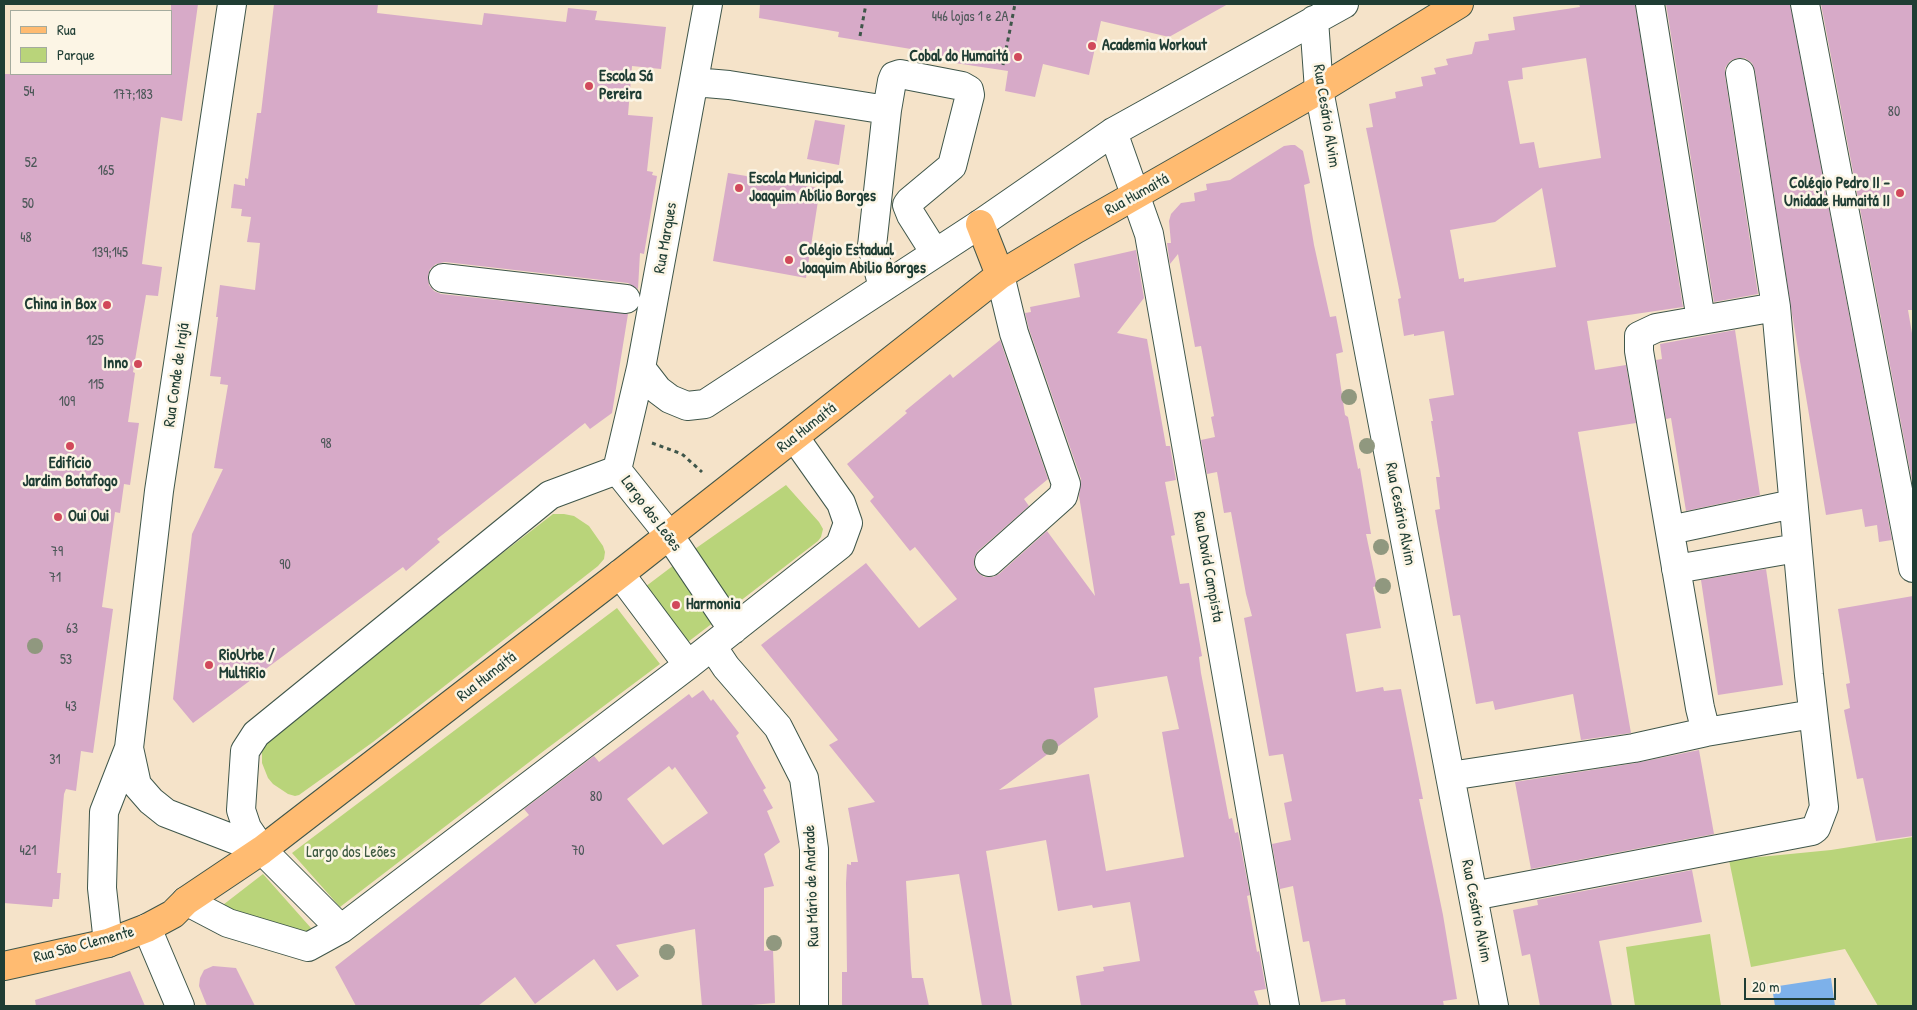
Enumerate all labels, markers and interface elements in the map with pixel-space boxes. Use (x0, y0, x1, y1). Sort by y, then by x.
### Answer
house number: 446 lojas 1 e 2A (932, 9, 1008, 25)
legend (10, 10, 172, 75)
text: Rua (57, 19, 76, 40)
place label: Academia Workout (1102, 36, 1207, 56)
marker: Academia Workout (1086, 40, 1098, 52)
text: Parque (57, 44, 95, 65)
place label: Cobal do Humaitá (909, 47, 1008, 67)
marker: Cobal do Humaitá (1012, 51, 1024, 63)
street label: Rua Cesário Alvim (1308, 63, 1344, 169)
place label: Escola Sá Pereira (599, 67, 653, 105)
marker: Escola Sá Pereira (583, 80, 595, 92)
house number: 54 (23, 84, 35, 100)
house number: 177;183 (113, 87, 153, 103)
house number: 80 (1888, 104, 1900, 120)
house number: 52 (25, 155, 37, 171)
house number: 165 (98, 163, 114, 179)
place label: Escola Municipal Joaquim Abílio Borges (749, 169, 876, 207)
street label: Rua Humaitá (1102, 170, 1172, 220)
place label: Colégio Pedro II - Unidade Humaitá II (1784, 174, 1890, 212)
marker: Escola Municipal Joaquim Abílio Borges (733, 182, 745, 194)
marker: Colégio Pedro II - Unidade Humaitá II (1894, 187, 1906, 199)
house number: 50 (22, 196, 34, 212)
street label: Rua Marques (650, 201, 682, 275)
house number: 48 (20, 230, 32, 246)
place label: Colégio Estadual Joaquim Abilio Borges (799, 241, 926, 279)
house number: 139;145 (92, 245, 128, 261)
marker: Colégio Estadual Joaquim Abilio Borges (783, 254, 795, 266)
place label: China in Box (25, 295, 97, 315)
marker: China in Box (101, 299, 113, 311)
street label: Rua Conde de Irajá (160, 322, 194, 428)
house number: 125 (86, 333, 104, 349)
place label: Inno (103, 354, 128, 374)
marker: Inno (132, 358, 144, 370)
house number: 115 (88, 377, 104, 393)
house number: 109 (59, 394, 75, 410)
street label: Rua Humaitá (774, 399, 840, 457)
house number: 98 (320, 436, 332, 452)
marker: Edifício Jardim Botafogo (64, 440, 76, 452)
place label: Edifício Jardim Botafogo (23, 454, 117, 492)
street label: Rua Cesário Alvim (1381, 461, 1419, 567)
street label: Largo dos Leões (616, 473, 686, 555)
place label: Oui Oui (68, 507, 109, 527)
street label: Rua David Campista (1189, 510, 1227, 624)
marker: Oui Oui (52, 511, 64, 523)
house number: 79 (51, 544, 63, 560)
house number: 90 (279, 557, 291, 573)
house number: 71 (49, 570, 61, 586)
place label: Harmonia (686, 595, 740, 615)
marker: Harmonia (670, 599, 682, 611)
house number: 63 (66, 621, 78, 637)
place label: RioUrbe / MultiRio (219, 646, 275, 684)
street label: Rua Humaitá (454, 648, 520, 706)
house number: 53 (60, 652, 72, 668)
marker: RioUrbe / MultiRio (203, 659, 215, 671)
house number: 43 (65, 699, 77, 715)
house number: 31 (49, 752, 61, 768)
house number: 80 (590, 789, 602, 805)
street label: Rua Mário de Andrade (800, 825, 824, 947)
house number: 421 (20, 843, 36, 859)
park label: Largo dos Leões (306, 843, 396, 863)
house number: 70 (571, 843, 585, 859)
street label: Rua Cesário Alvim (1457, 858, 1495, 964)
street label: Rua São Clemente (32, 922, 136, 968)
scale bar (1747, 968, 1840, 1000)
text: 20 m (1752, 976, 1779, 997)

